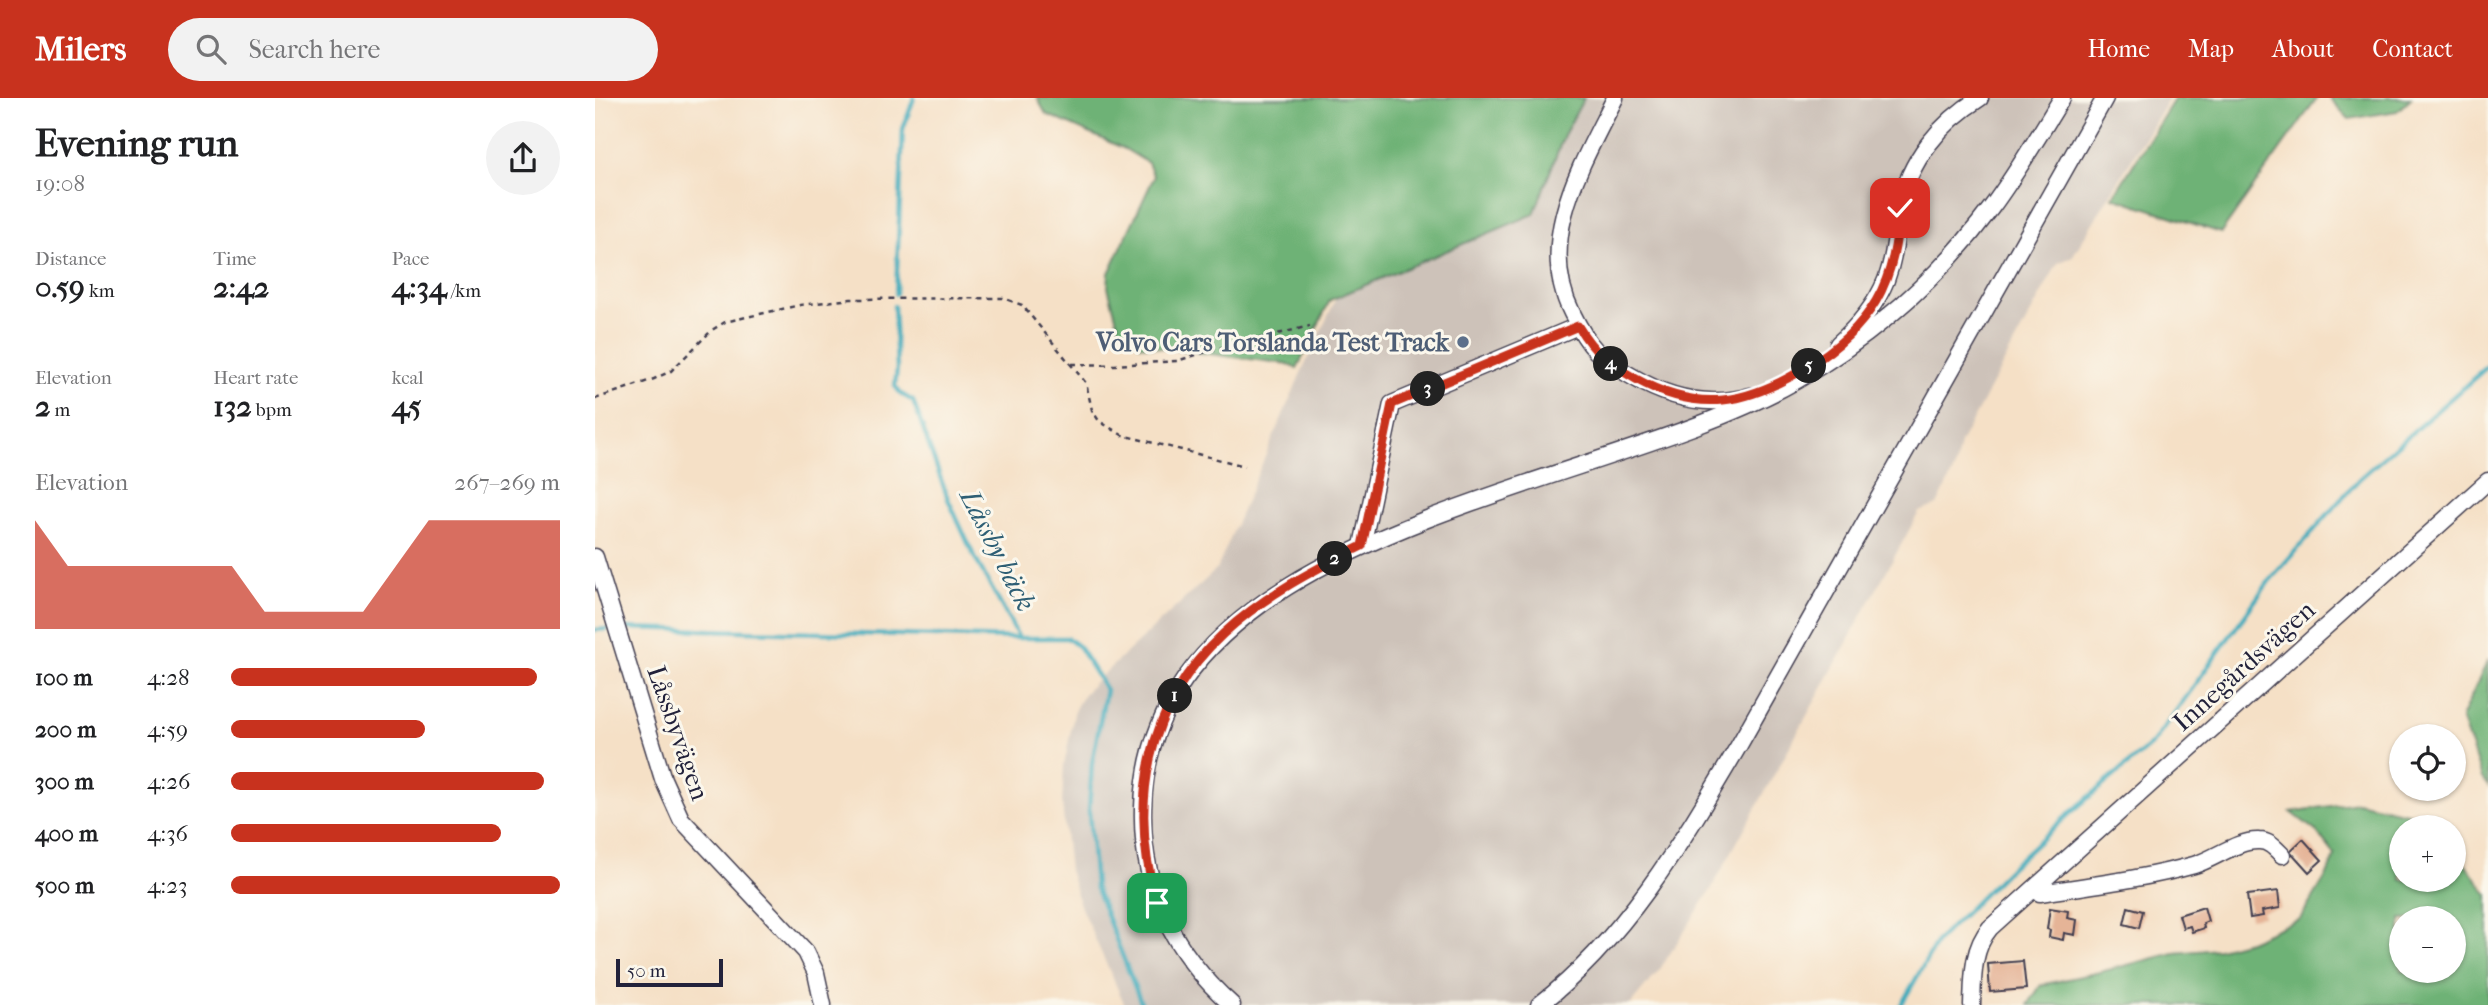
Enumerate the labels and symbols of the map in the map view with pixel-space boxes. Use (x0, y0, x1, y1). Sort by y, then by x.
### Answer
pin (1870, 178, 1930, 238)
place label: Volvo Cars Torslanda Test Track (1095, 327, 1451, 358)
marker: Volvo Cars Torslanda Test Track (1455, 334, 1471, 350)
pin: 4 (1593, 346, 1629, 382)
pin: 5 (1791, 348, 1827, 384)
pin: 3 (1411, 372, 1445, 406)
water label: Låssby bäck (952, 482, 1043, 617)
pin: 2 (1317, 542, 1353, 576)
street label: Innegårdsvägen (2167, 594, 2321, 738)
street label: Låssbyvägen (640, 662, 716, 804)
pin: 1 (1157, 678, 1193, 714)
pin (1127, 873, 1187, 933)
scale bar (616, 956, 723, 988)

